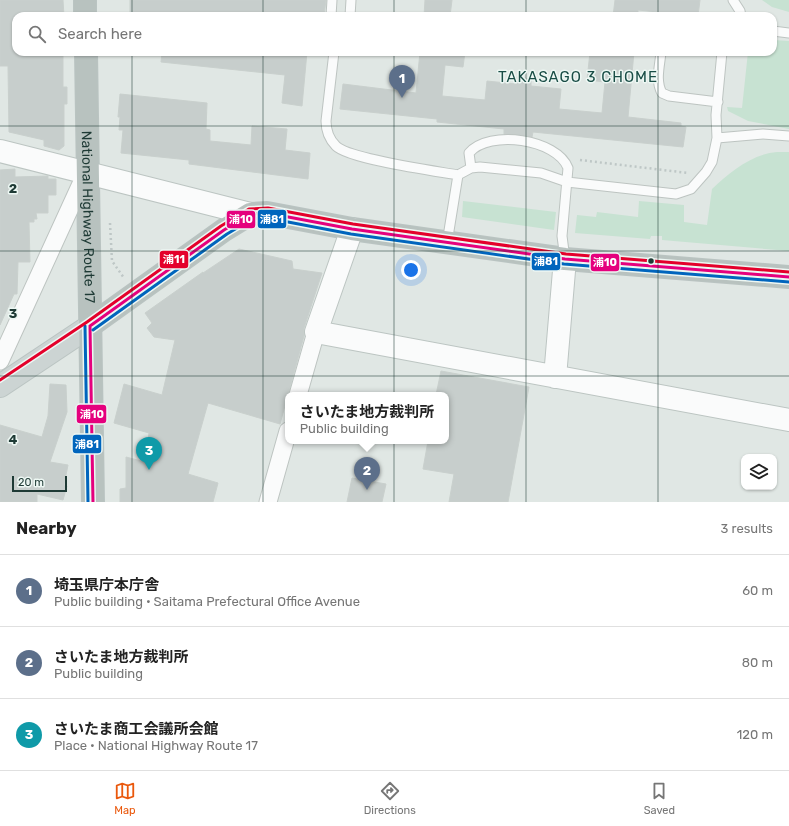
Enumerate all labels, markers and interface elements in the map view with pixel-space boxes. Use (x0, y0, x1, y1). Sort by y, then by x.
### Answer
search box (12, 12, 777, 56)
icon: search (26, 23, 48, 45)
text: Search here (58, 25, 142, 43)
pin: 1 (389, 65, 415, 98)
district label: TAKASAGO 3 CHOME (498, 68, 658, 86)
street label: National Highway Route 17 (78, 131, 98, 303)
text: 2 (9, 181, 17, 196)
line badge: 浦81 (257, 209, 287, 229)
line badge: 浦10 (226, 210, 256, 229)
text: 浦10 (229, 213, 253, 226)
text: 浦81 (260, 213, 284, 226)
line badge: 浦11 (159, 250, 189, 269)
line badge: 浦81 (531, 252, 561, 271)
text: 浦11 (163, 253, 185, 266)
line badge: 浦10 (590, 253, 620, 272)
text: 浦81 (534, 255, 558, 268)
text: 浦10 (593, 256, 617, 269)
unlabelled marker (646, 256, 656, 266)
your location (401, 260, 421, 280)
text: 3 (9, 306, 18, 321)
popup (285, 392, 449, 444)
text: さいたま地方裁判所 (300, 403, 434, 421)
line badge: 浦10 (76, 404, 107, 424)
text: 浦10 (80, 408, 104, 421)
text: Public building (300, 421, 389, 436)
text: 4 (9, 432, 18, 447)
line badge: 浦81 (72, 434, 102, 454)
pin: 3 (136, 437, 162, 470)
text: 浦81 (75, 438, 99, 451)
map controls (741, 454, 777, 490)
button: layers (741, 454, 777, 490)
pin: 2 (354, 457, 380, 490)
scale bar (12, 474, 67, 493)
text: 20 m (18, 476, 44, 489)
text: Nearby (16, 518, 77, 538)
text: 3 results (721, 521, 773, 536)
text: 埼玉県庁本庁舎 (54, 576, 159, 594)
text: 1 (26, 583, 32, 598)
text: 60 m (742, 583, 773, 598)
text: Public building · Saitama Prefectural Office Avenue (54, 594, 360, 609)
text: さいたま地方裁判所 (54, 648, 189, 666)
text: 2 (25, 655, 33, 670)
text: 80 m (742, 655, 773, 670)
text: Public building (54, 666, 143, 681)
text: さいたま商工会議所会館 (54, 720, 219, 738)
text: 3 (25, 727, 33, 742)
text: 120 m (737, 727, 773, 742)
text: Place · National Highway Route 17 (54, 738, 258, 753)
tab: Map (114, 780, 136, 817)
tab: Directions (364, 780, 416, 817)
tab: Saved (644, 780, 675, 817)

